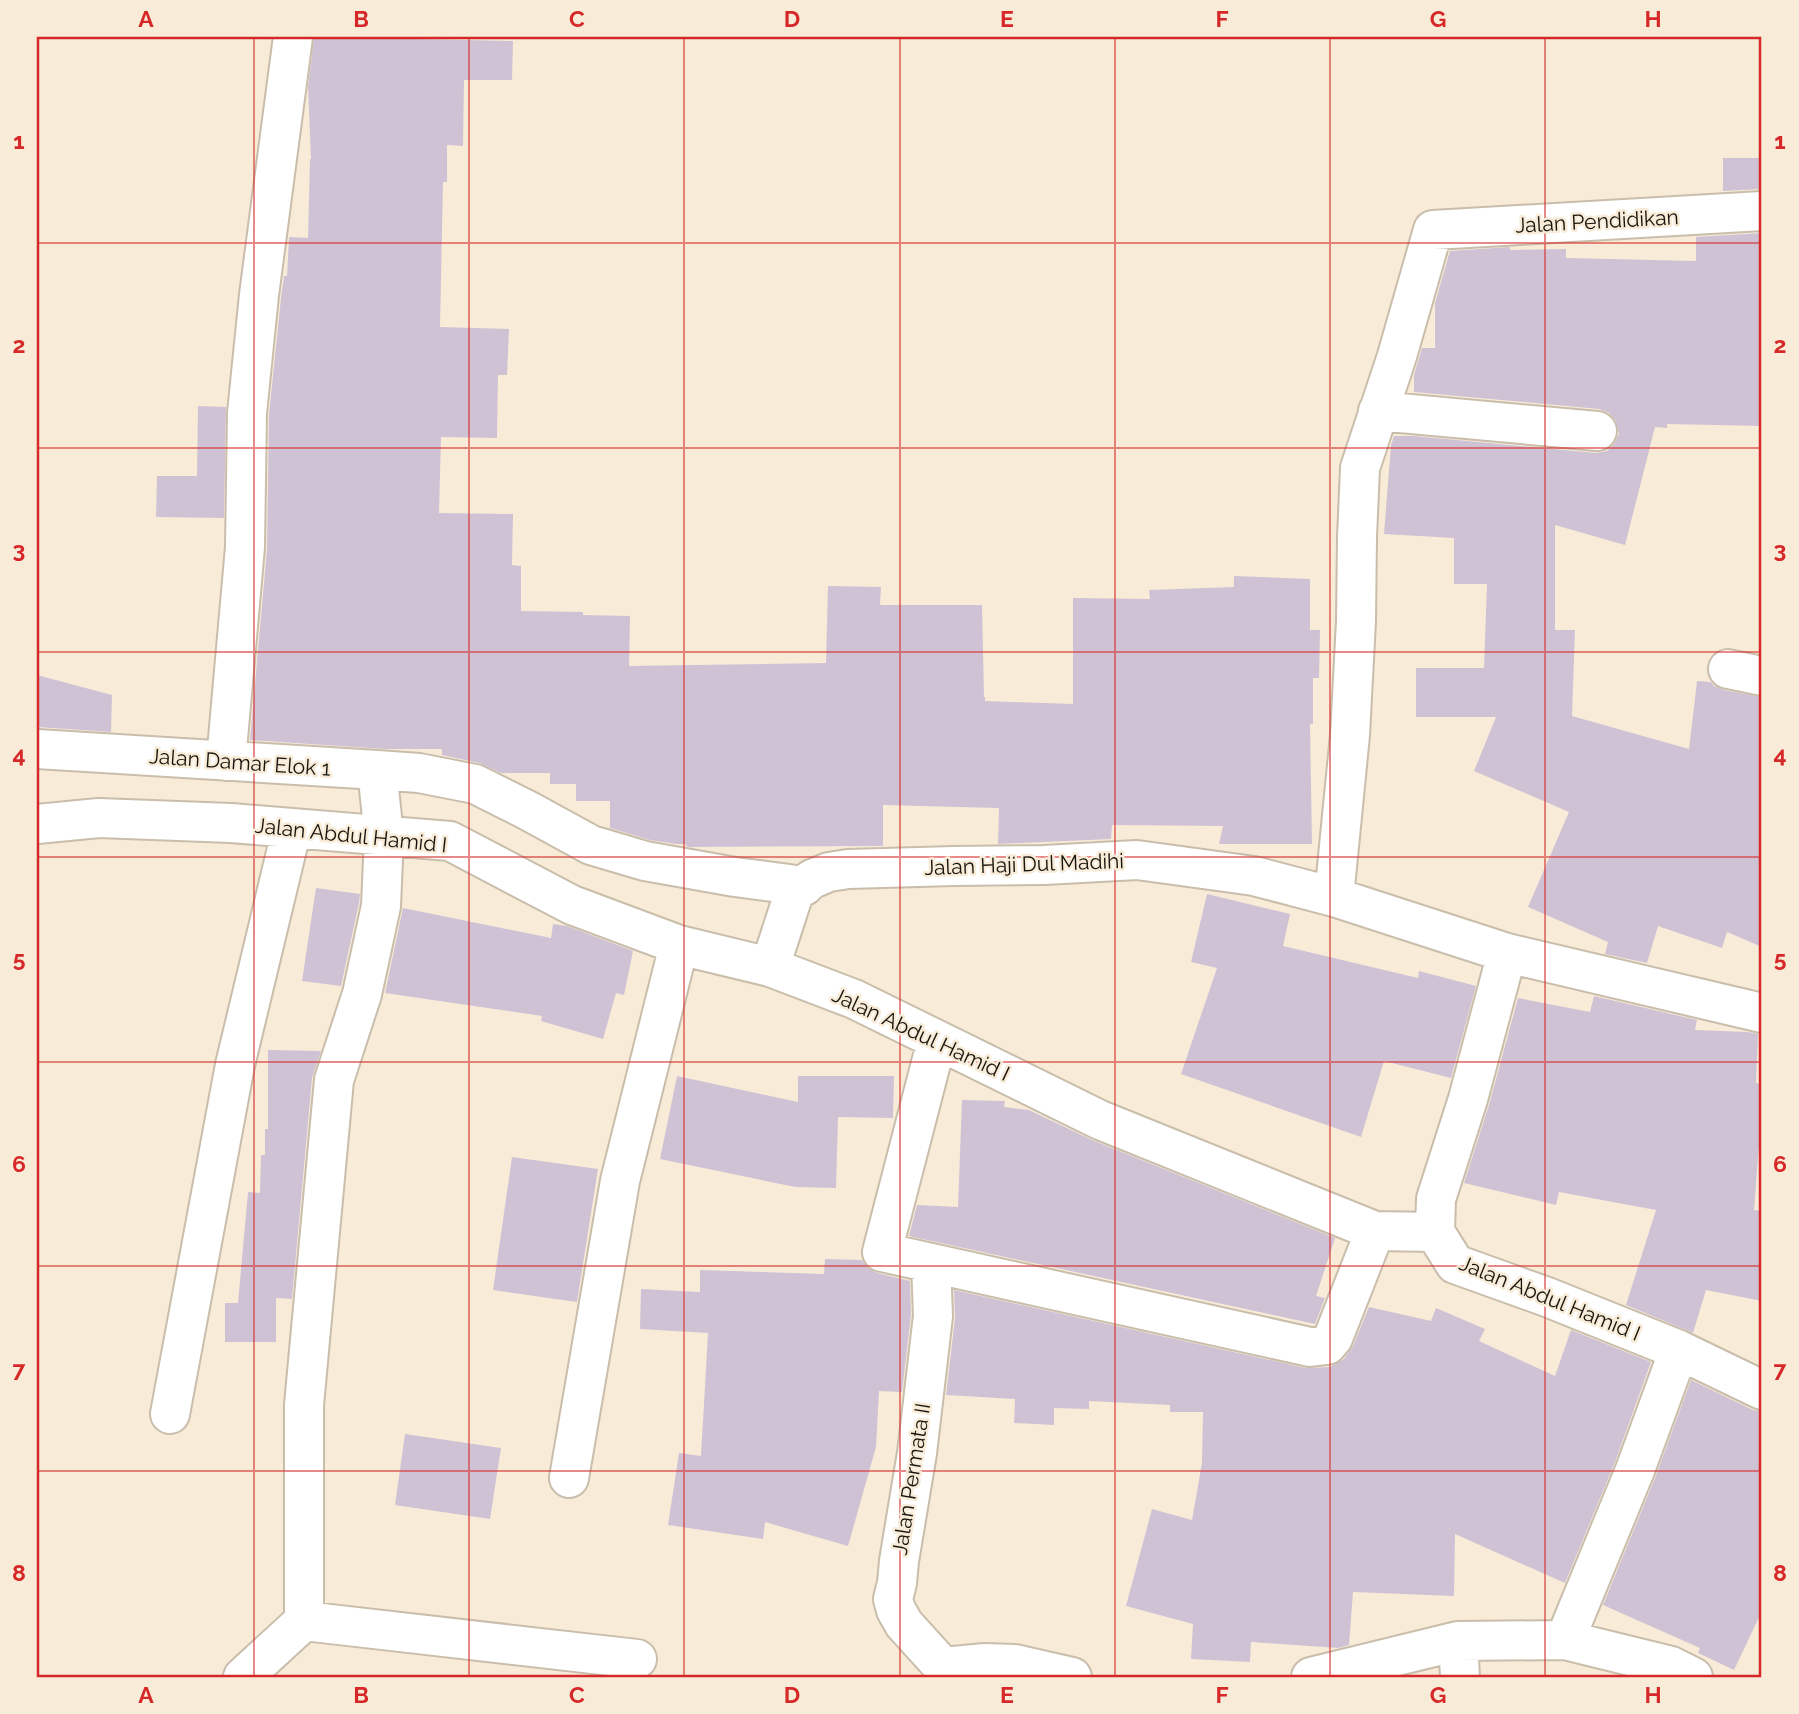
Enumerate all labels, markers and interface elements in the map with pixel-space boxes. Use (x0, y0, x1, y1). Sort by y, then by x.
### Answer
text: A (138, 5, 154, 32)
text: B (353, 5, 369, 32)
text: C (569, 5, 585, 32)
text: D (784, 5, 800, 32)
text: E (1000, 5, 1014, 32)
text: F (1215, 5, 1229, 32)
text: G (1430, 5, 1446, 32)
text: H (1644, 5, 1662, 32)
text: 1 (13, 127, 25, 154)
text: 1 (1774, 127, 1786, 154)
street label: Jalan Pendidikan (1515, 204, 1679, 238)
text: 2 (13, 331, 25, 358)
text: 2 (1774, 331, 1786, 358)
text: 3 (13, 536, 25, 563)
text: 3 (1774, 536, 1786, 563)
text: 4 (12, 741, 26, 768)
text: 4 (1773, 741, 1787, 768)
street label: Jalan Damar Elok 1 (148, 743, 332, 781)
street label: Jalan Abdul Hamid I (254, 812, 448, 858)
street label: Jalan Haji Dul Madihi (924, 848, 1124, 880)
text: 5 (13, 945, 26, 972)
text: 5 (1774, 945, 1787, 972)
street label: Jalan Abdul Hamid I (828, 982, 1014, 1086)
text: 6 (12, 1150, 26, 1177)
text: 6 (1773, 1150, 1787, 1177)
street label: Jalan Abdul Hamid I (1456, 1250, 1644, 1346)
text: 7 (13, 1355, 26, 1382)
text: 7 (1774, 1355, 1787, 1382)
street label: Jalan Permata II (887, 1401, 935, 1557)
text: 8 (12, 1559, 26, 1586)
text: 8 (1773, 1559, 1787, 1586)
text: A (138, 1681, 154, 1708)
text: B (353, 1681, 369, 1708)
text: C (569, 1681, 585, 1708)
text: D (784, 1681, 800, 1708)
text: E (1000, 1681, 1014, 1708)
text: F (1215, 1681, 1229, 1708)
text: G (1430, 1681, 1446, 1708)
text: H (1644, 1681, 1662, 1708)

